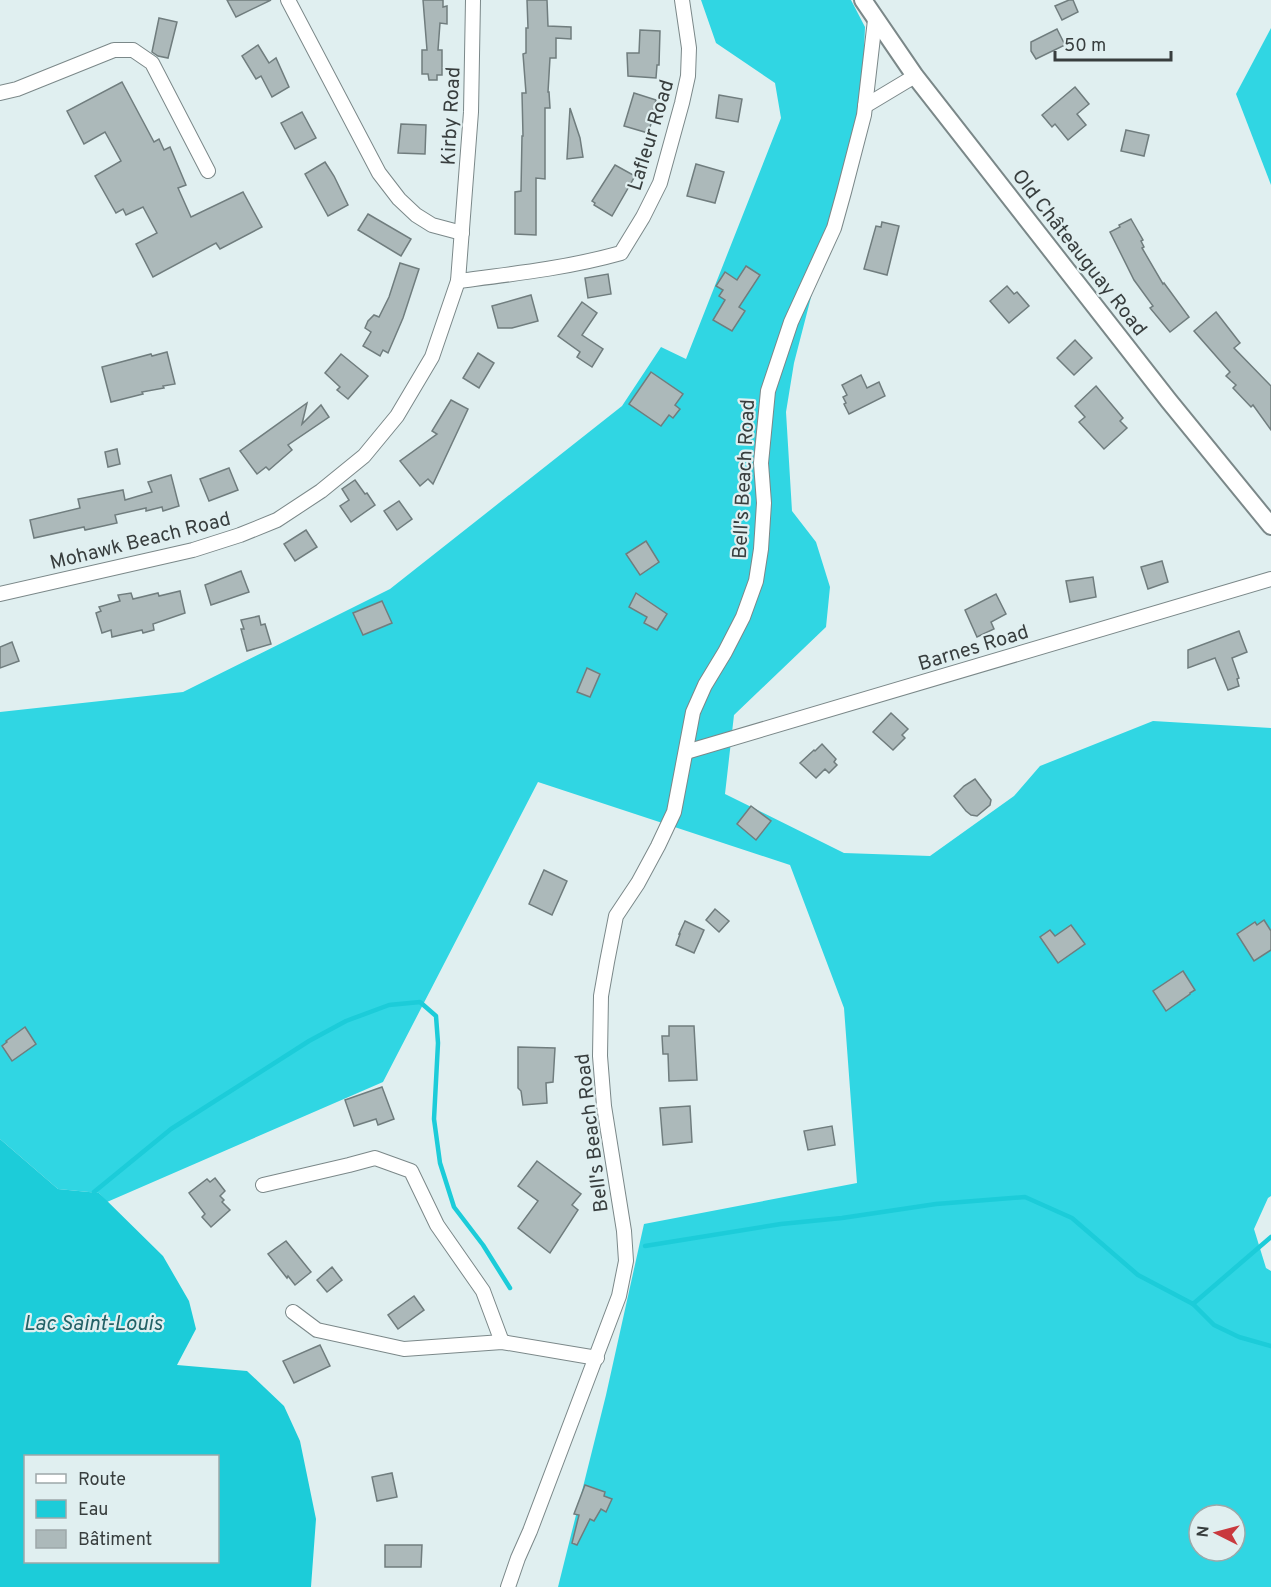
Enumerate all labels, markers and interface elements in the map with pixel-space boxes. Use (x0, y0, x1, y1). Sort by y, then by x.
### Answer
scale bar (1055, 24, 1170, 62)
text: 50 m (1064, 35, 1106, 58)
street label: Kirby Road (436, 66, 468, 166)
street label: Lafleur Road (623, 77, 681, 194)
street label: Old Châteauguay Road (1005, 164, 1152, 342)
street label: Bell's Beach Road (728, 399, 762, 560)
street label: Mohawk Beach Road (47, 507, 234, 577)
street label: Barnes Road (915, 620, 1032, 678)
street label: Bell's Beach Road (570, 1052, 616, 1214)
water label: Lac Saint-Louis (24, 1311, 163, 1338)
legend (24, 1455, 219, 1563)
text: Route (78, 1469, 126, 1492)
text: Eau (78, 1499, 108, 1522)
north arrow (1187, 1503, 1247, 1563)
text: N (1194, 1525, 1215, 1538)
text: Bâtiment (78, 1529, 152, 1552)

